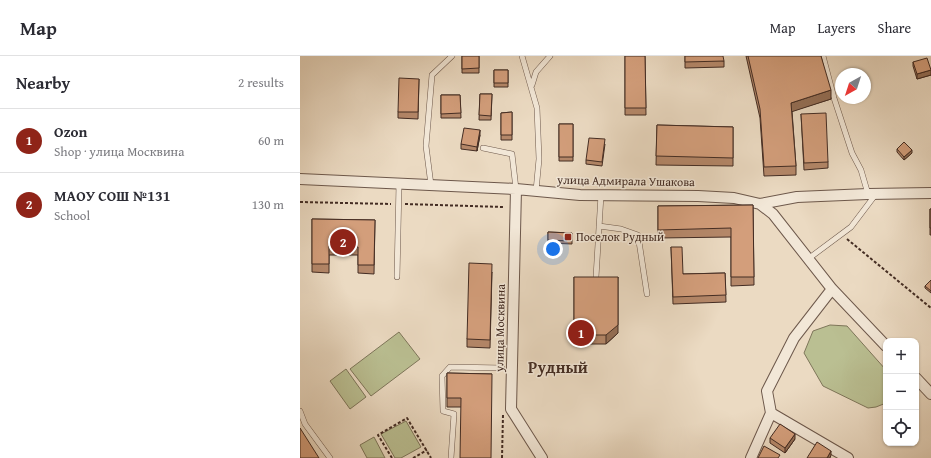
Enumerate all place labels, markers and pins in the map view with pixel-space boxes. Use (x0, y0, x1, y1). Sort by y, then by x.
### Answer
pin: 2 (330, 227, 356, 257)
place label: Поселок Рудный (576, 228, 664, 245)
marker: Поселок Рудный (563, 232, 573, 242)
pin: 1 (568, 318, 594, 348)

